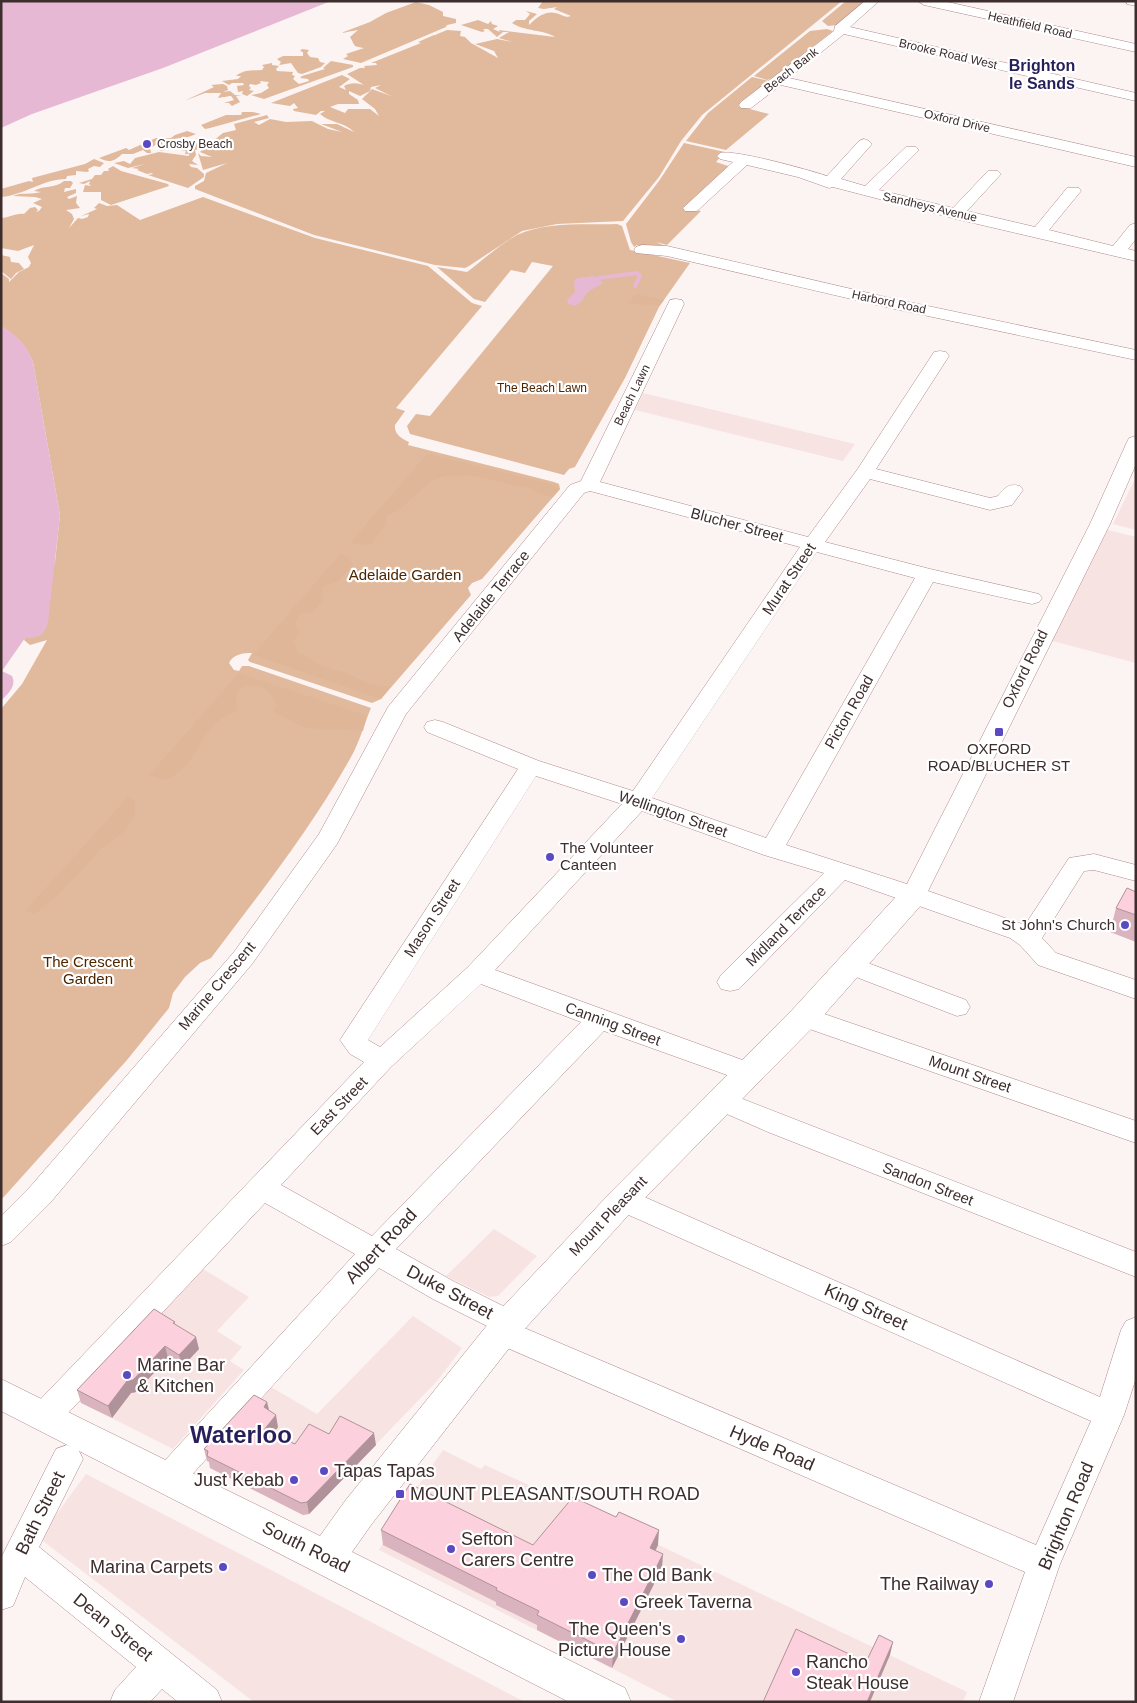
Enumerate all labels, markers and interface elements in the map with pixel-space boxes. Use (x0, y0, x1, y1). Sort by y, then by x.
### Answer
street label: Heathfield Road (986, 8, 1074, 42)
street label: Brooke Road West (897, 36, 999, 72)
street label: Beach Bank (761, 44, 822, 95)
district label: Brighton le Sands (1009, 57, 1075, 92)
street label: Oxford Drive (923, 107, 992, 135)
place label: Crosby Beach (157, 137, 232, 151)
marker: Crosby Beach (141, 138, 153, 150)
street label: Sandheys Avenue (881, 189, 979, 225)
street label: Harbord Road (851, 287, 927, 317)
street label: Beach Lawn (611, 362, 653, 428)
park label: The Beach Lawn (497, 381, 587, 395)
street label: Blucher Street (689, 504, 786, 545)
street label: Murat Street (758, 539, 819, 618)
street label: Adelaide Terrace (449, 547, 533, 645)
park label: Adelaide Garden (349, 566, 461, 583)
street label: Oxford Road (998, 627, 1051, 711)
street label: Picton Road (821, 672, 876, 751)
marker: OXFORD ROAD/BLUCHER ST (993, 726, 1005, 738)
place label: OXFORD ROAD/BLUCHER ST (928, 740, 1070, 774)
street label: Wellington Street (617, 787, 731, 840)
place label: The Volunteer Canteen (560, 839, 653, 873)
marker: The Volunteer Canteen (544, 851, 556, 863)
street label: Mason Street (400, 875, 463, 960)
street label: Midland Terrace (742, 882, 829, 969)
place label: St John's Church (1001, 916, 1115, 933)
marker: St John's Church (1119, 919, 1131, 931)
street label: Marine Crescent (175, 937, 259, 1033)
park label: The Crescent Garden (43, 953, 134, 987)
street label: Canning Street (563, 998, 664, 1049)
street label: Mount Street (927, 1052, 1014, 1096)
street label: East Street (307, 1072, 371, 1138)
street label: Sandon Street (880, 1158, 977, 1209)
street label: Mount Pleasant (565, 1172, 651, 1259)
street label: Albert Road (341, 1204, 421, 1288)
street label: Duke Street (403, 1261, 497, 1323)
street label: King Street (821, 1280, 911, 1334)
place label: Marine Bar & Kitchen (137, 1355, 225, 1396)
marker: Marine Bar & Kitchen (121, 1369, 133, 1381)
district label: Waterloo (190, 1421, 292, 1448)
street label: Hyde Road (727, 1421, 817, 1475)
street label: Brighton Road (1034, 1459, 1098, 1573)
place label: Tapas Tapas (334, 1461, 435, 1481)
marker: Tapas Tapas (318, 1465, 330, 1477)
street label: Bath Street (11, 1468, 69, 1558)
place label: Just Kebab (194, 1470, 284, 1490)
marker: Just Kebab (288, 1474, 300, 1486)
place label: MOUNT PLEASANT/SOUTH ROAD (410, 1484, 700, 1504)
marker: MOUNT PLEASANT/SOUTH ROAD (394, 1488, 406, 1500)
street label: South Road (259, 1517, 353, 1577)
place label: Sefton Carers Centre (461, 1529, 574, 1570)
marker: Sefton Carers Centre (445, 1543, 457, 1555)
place label: Marina Carpets (90, 1557, 213, 1577)
marker: Marina Carpets (217, 1561, 229, 1573)
place label: The Old Bank (602, 1565, 713, 1585)
marker: The Old Bank (586, 1569, 598, 1581)
place label: The Railway (880, 1574, 979, 1594)
marker: The Railway (983, 1578, 995, 1590)
street label: Dean Street (69, 1589, 157, 1665)
place label: Greek Taverna (634, 1592, 753, 1612)
marker: Greek Taverna (618, 1596, 630, 1608)
place label: The Queen's Picture House (558, 1619, 671, 1660)
marker: The Queen's Picture House (675, 1633, 687, 1645)
place label: Rancho Steak House (806, 1652, 909, 1693)
marker: Rancho Steak House (790, 1666, 802, 1678)

